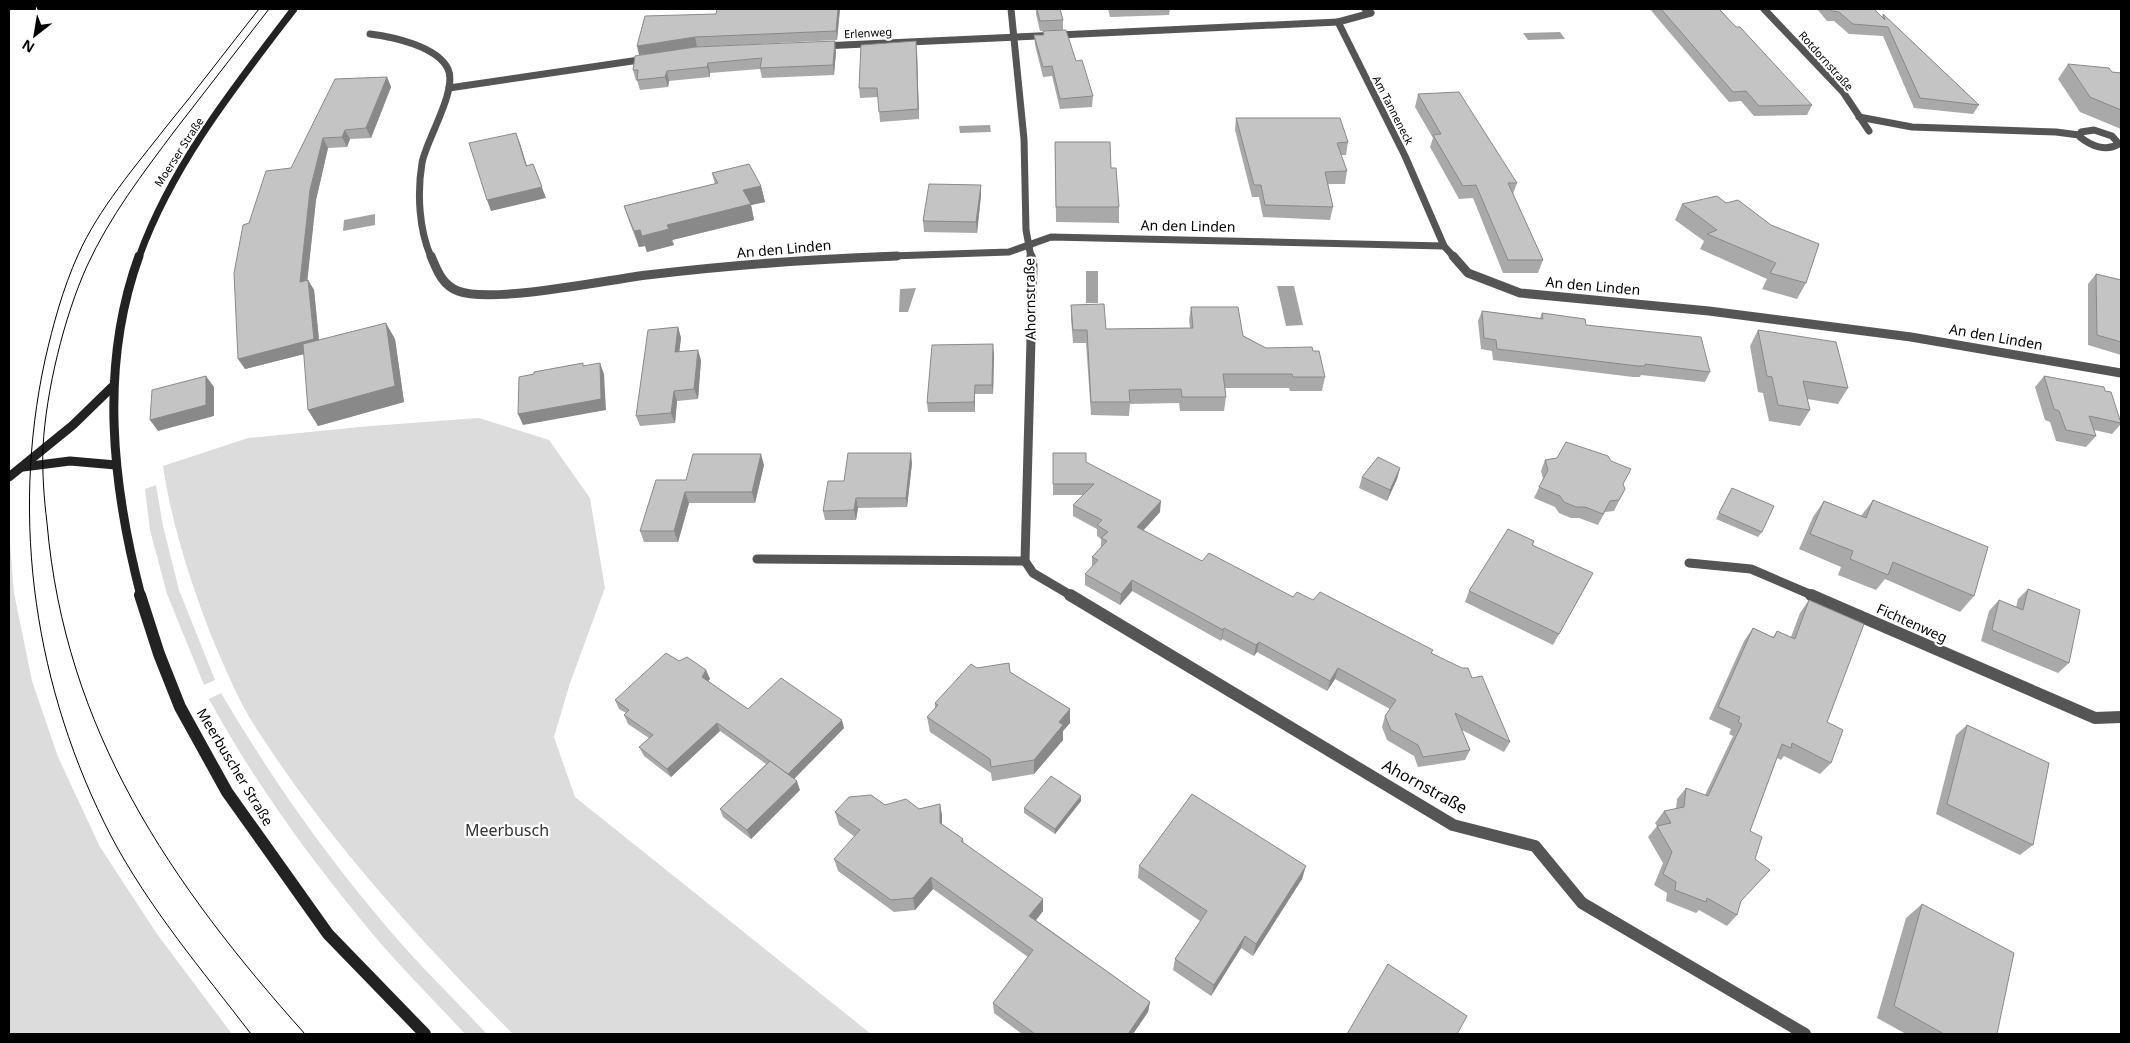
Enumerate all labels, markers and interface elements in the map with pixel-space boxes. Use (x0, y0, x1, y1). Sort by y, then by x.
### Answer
north arrow (10, 10, 60, 60)
street label: Erlenweg (844, 24, 892, 41)
street label: Rotdornstraße (1796, 28, 1857, 94)
text: N (18, 35, 38, 58)
street label: Am Tanneneck (1370, 73, 1417, 147)
street label: Moerser Straße (151, 114, 207, 189)
street label: An den Linden (1140, 215, 1236, 236)
street label: An den Linden (736, 235, 832, 262)
street label: Ahornstraße (1019, 258, 1040, 340)
street label: An den Linden (1545, 272, 1641, 299)
street label: An den Linden (1948, 319, 2044, 354)
street label: Fichtenweg (1874, 599, 1950, 647)
street label: Meerbuscher Straße (193, 705, 278, 829)
street label: Ahornstraße (1379, 754, 1471, 818)
park label: Meerbusch (465, 819, 549, 841)

